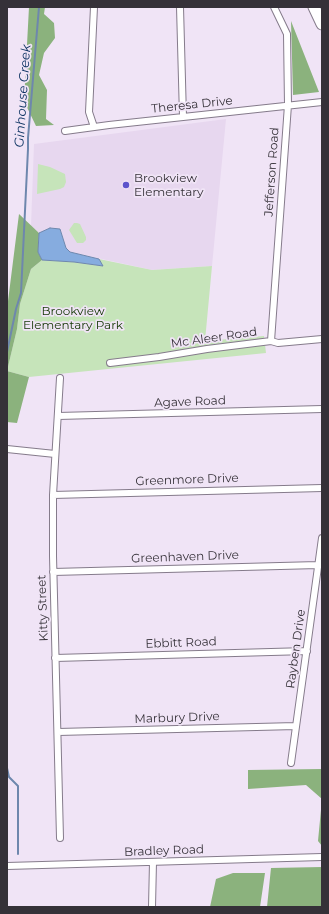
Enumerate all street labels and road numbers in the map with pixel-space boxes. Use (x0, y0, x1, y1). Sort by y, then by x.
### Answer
street label: Theresa Drive (151, 94, 233, 116)
street label: Jefferson Road (262, 127, 282, 217)
street label: Mc Aleer Road (170, 325, 258, 351)
street label: Agave Road (154, 394, 226, 410)
street label: Greenmore Drive (135, 471, 239, 489)
street label: Greenhaven Drive (131, 548, 239, 566)
street label: Kitty Street (35, 574, 51, 642)
street label: Rayben Drive (283, 608, 309, 690)
street label: Ebbitt Road (145, 635, 217, 651)
street label: Marbury Drive (134, 709, 220, 727)
street label: Bradley Road (124, 842, 204, 860)

